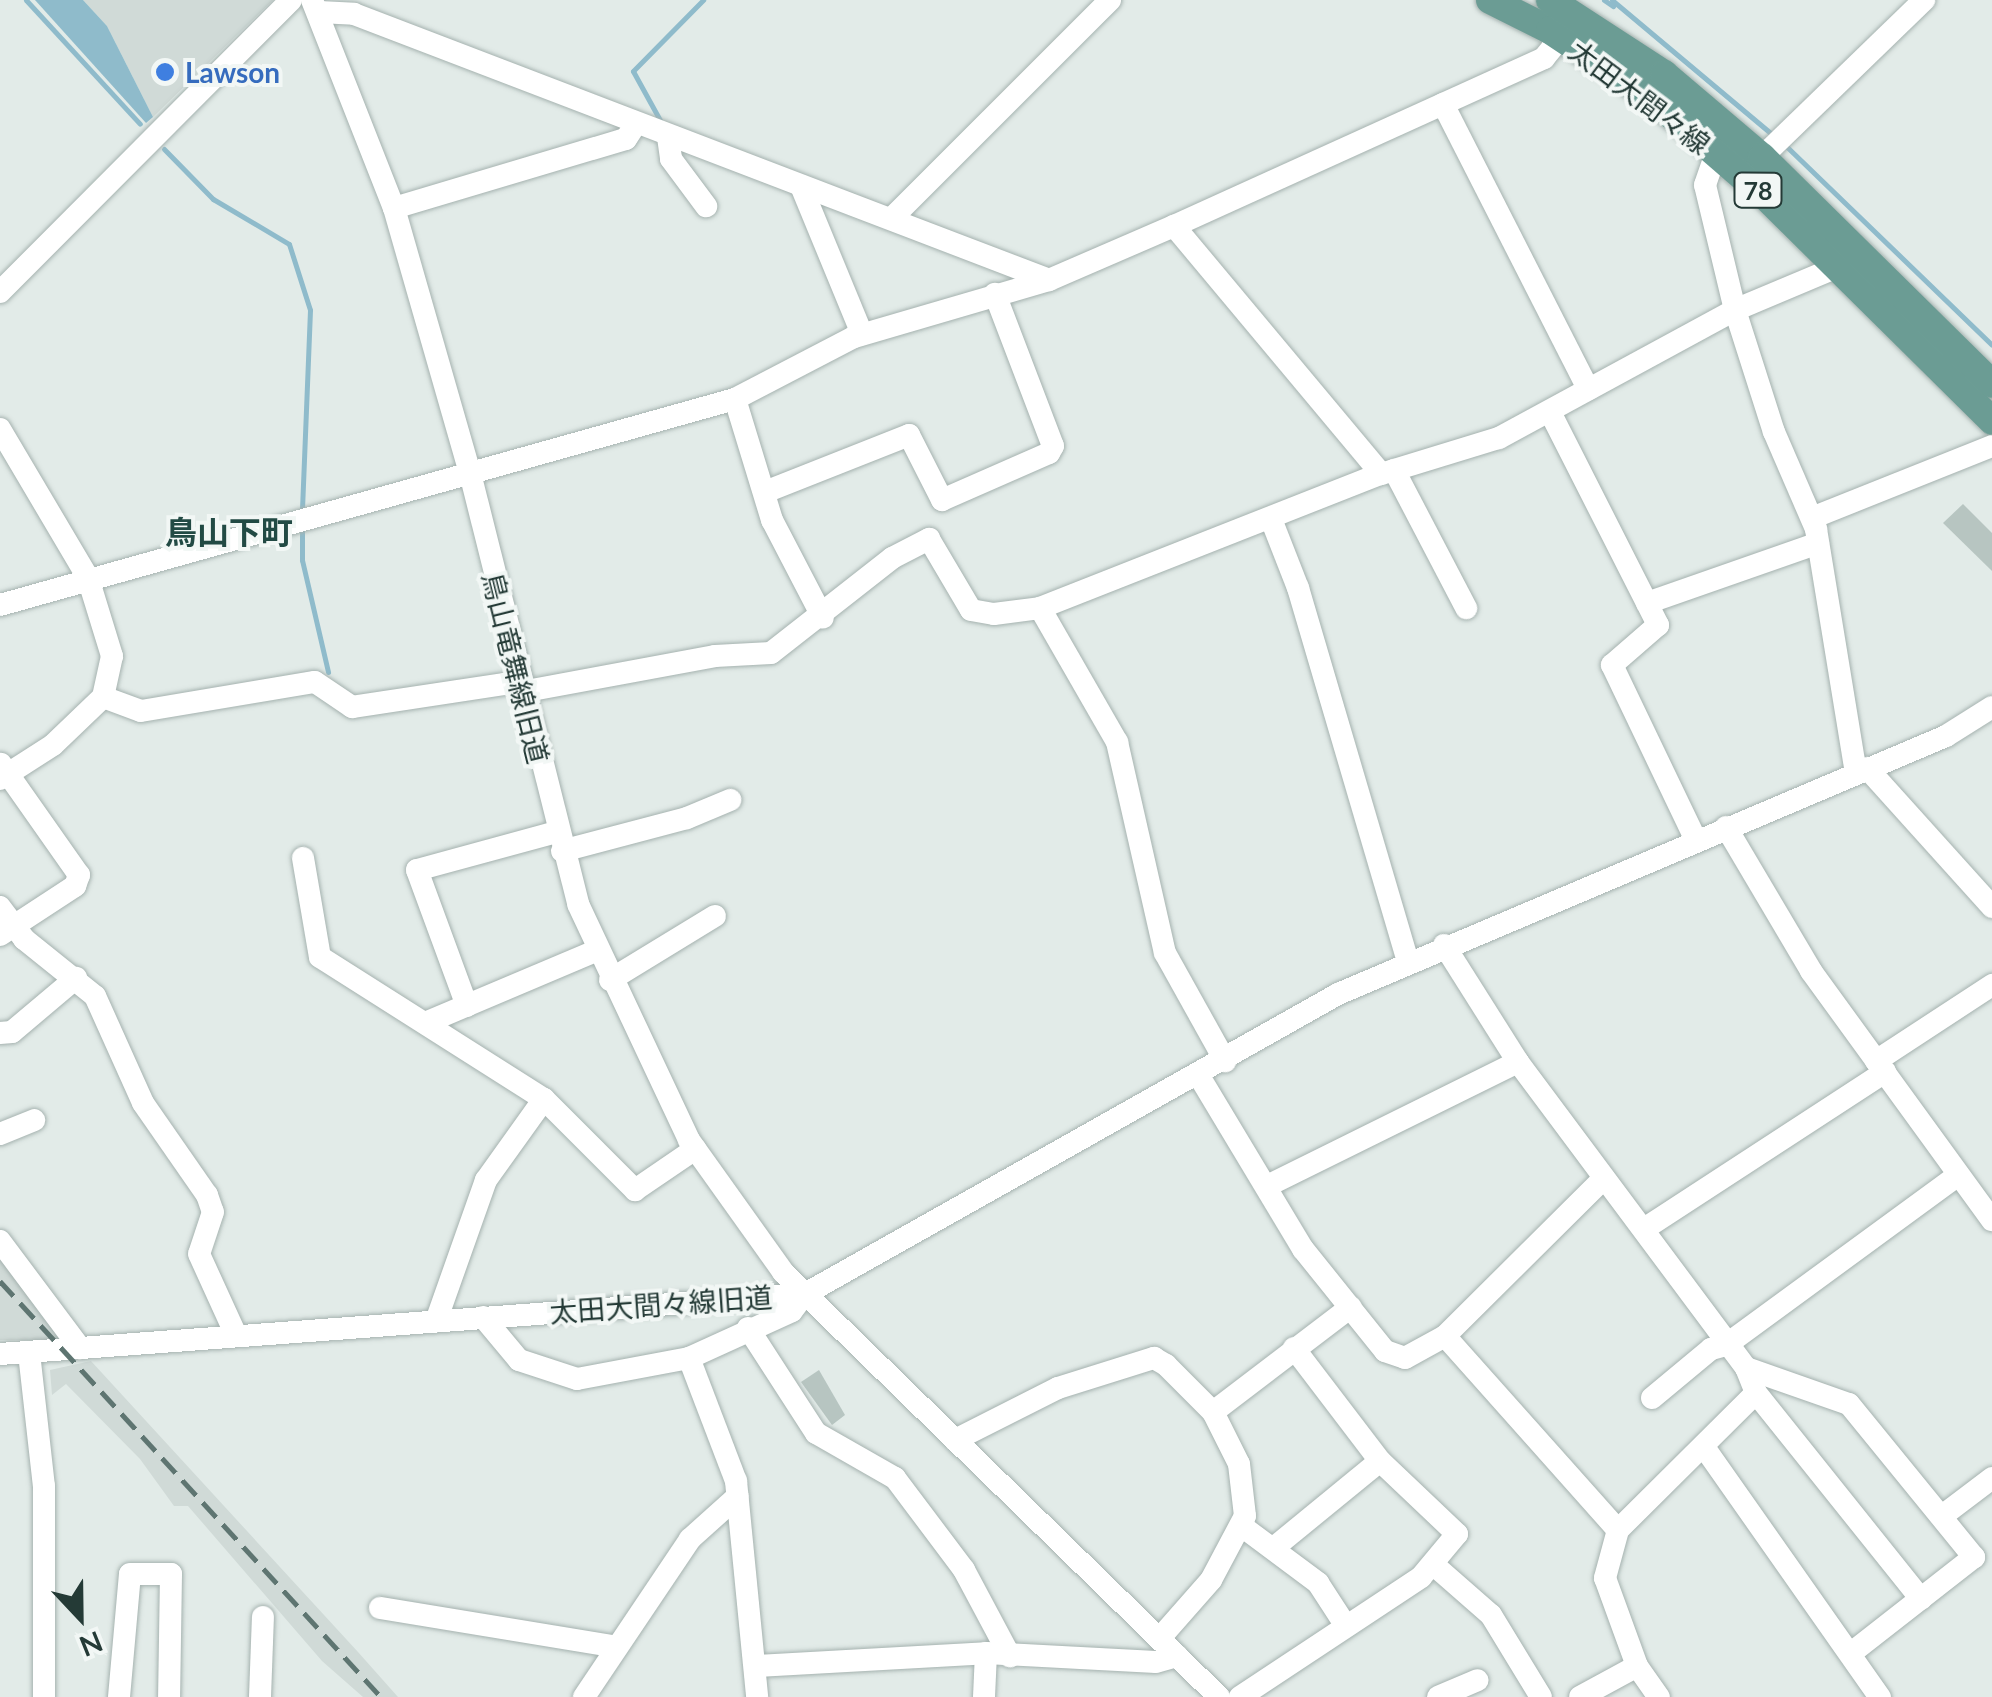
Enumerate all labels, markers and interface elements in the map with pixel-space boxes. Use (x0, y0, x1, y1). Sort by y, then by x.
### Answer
street label: 太田大間々線 (1563, 33, 1717, 161)
place label: Lawson (185, 55, 280, 89)
marker: Lawson (154, 61, 176, 83)
road number: 78 (1733, 170, 1783, 210)
district label: 鳥山下町 (165, 513, 293, 551)
street label: 鳥山竜舞線旧道 (476, 569, 556, 767)
street label: 太田大間々線旧道 (548, 1279, 774, 1329)
north arrow (30, 1567, 130, 1667)
text: N (75, 1625, 108, 1665)

